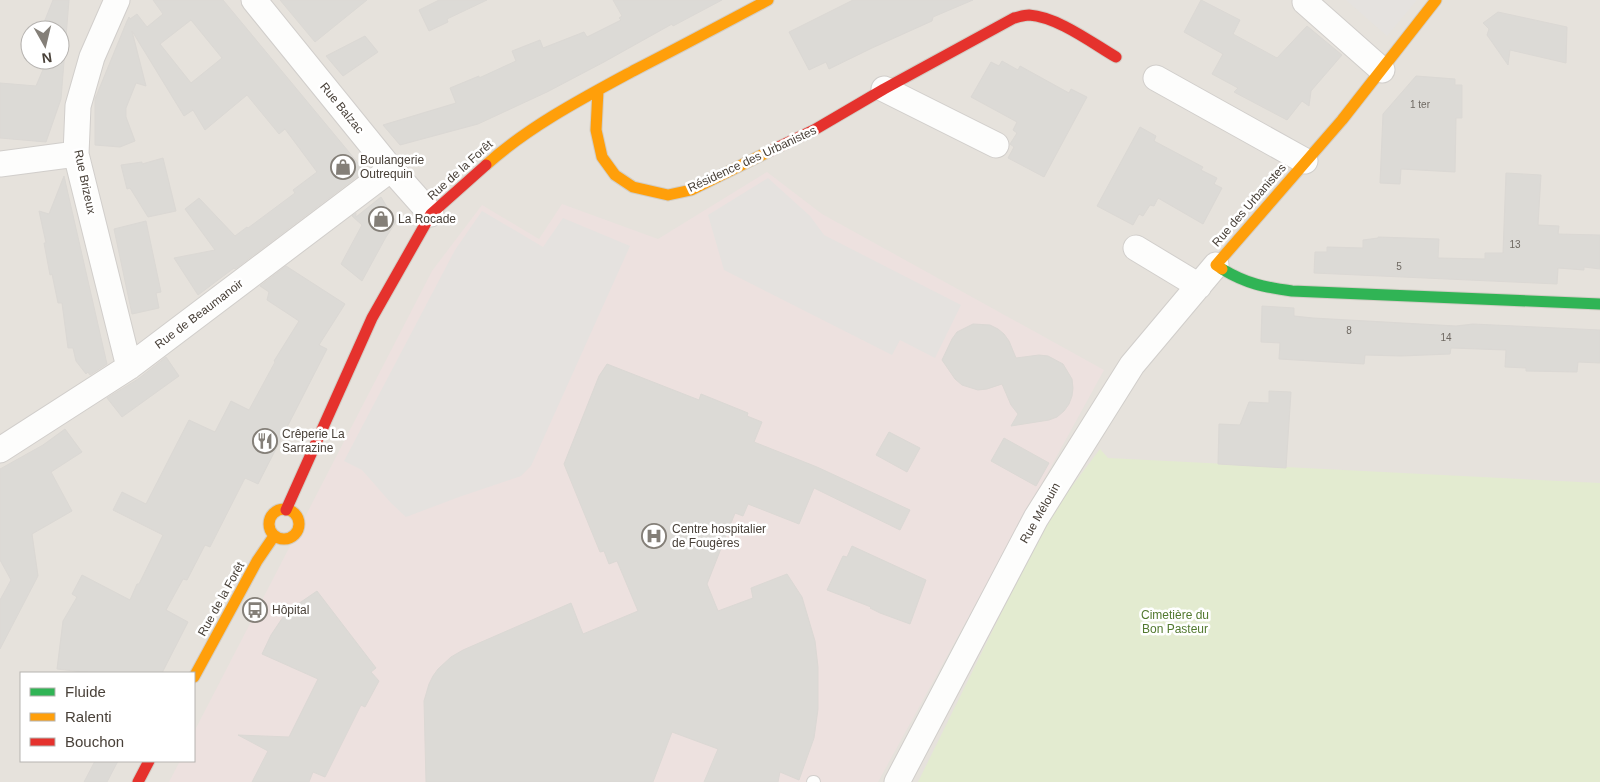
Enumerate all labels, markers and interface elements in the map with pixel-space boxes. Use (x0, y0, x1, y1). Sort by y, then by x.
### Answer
north arrow (20, 20, 70, 70)
text: N (41, 49, 53, 67)
street label: Rue Balzac (317, 80, 367, 136)
house number: 1 ter (1410, 99, 1431, 110)
street label: Résidence des Urbanistes (686, 123, 818, 195)
street label: Rue de la Forêt (425, 137, 496, 203)
street label: Rue Brizeux (71, 149, 99, 215)
place label: Boulangerie Outrequin (360, 153, 424, 181)
shop icon: Boulangerie Outrequin (330, 154, 356, 180)
street label: Rue des Urbanistes (1209, 161, 1289, 249)
shop icon: La Rocade (368, 206, 394, 232)
place label: La Rocade (398, 212, 456, 226)
house number: 13 (1509, 239, 1521, 250)
house number: 5 (1396, 261, 1402, 272)
street label: Rue de Beaumanoir (152, 276, 246, 352)
house number: 8 (1346, 325, 1352, 336)
house number: 14 (1440, 332, 1452, 343)
place label: Crêperie La Sarrazine (282, 427, 345, 455)
restaurant icon: Crêperie La Sarrazine (252, 428, 278, 454)
street label: Rue Mélouin (1017, 480, 1063, 546)
place label: Centre hospitalier de Fougères (672, 522, 766, 550)
hospital icon: Centre hospitalier de Fougères (641, 523, 667, 549)
street label: Rue de la Forêt (195, 559, 247, 639)
bus stop icon: Hôpital (242, 597, 268, 623)
place label: Hôpital (272, 603, 309, 617)
park label: Cimetière du Bon Pasteur (1141, 608, 1209, 636)
legend (20, 672, 195, 762)
text: Fluide (65, 683, 106, 700)
text: Ralenti (65, 708, 112, 725)
text: Bouchon (65, 733, 124, 750)

